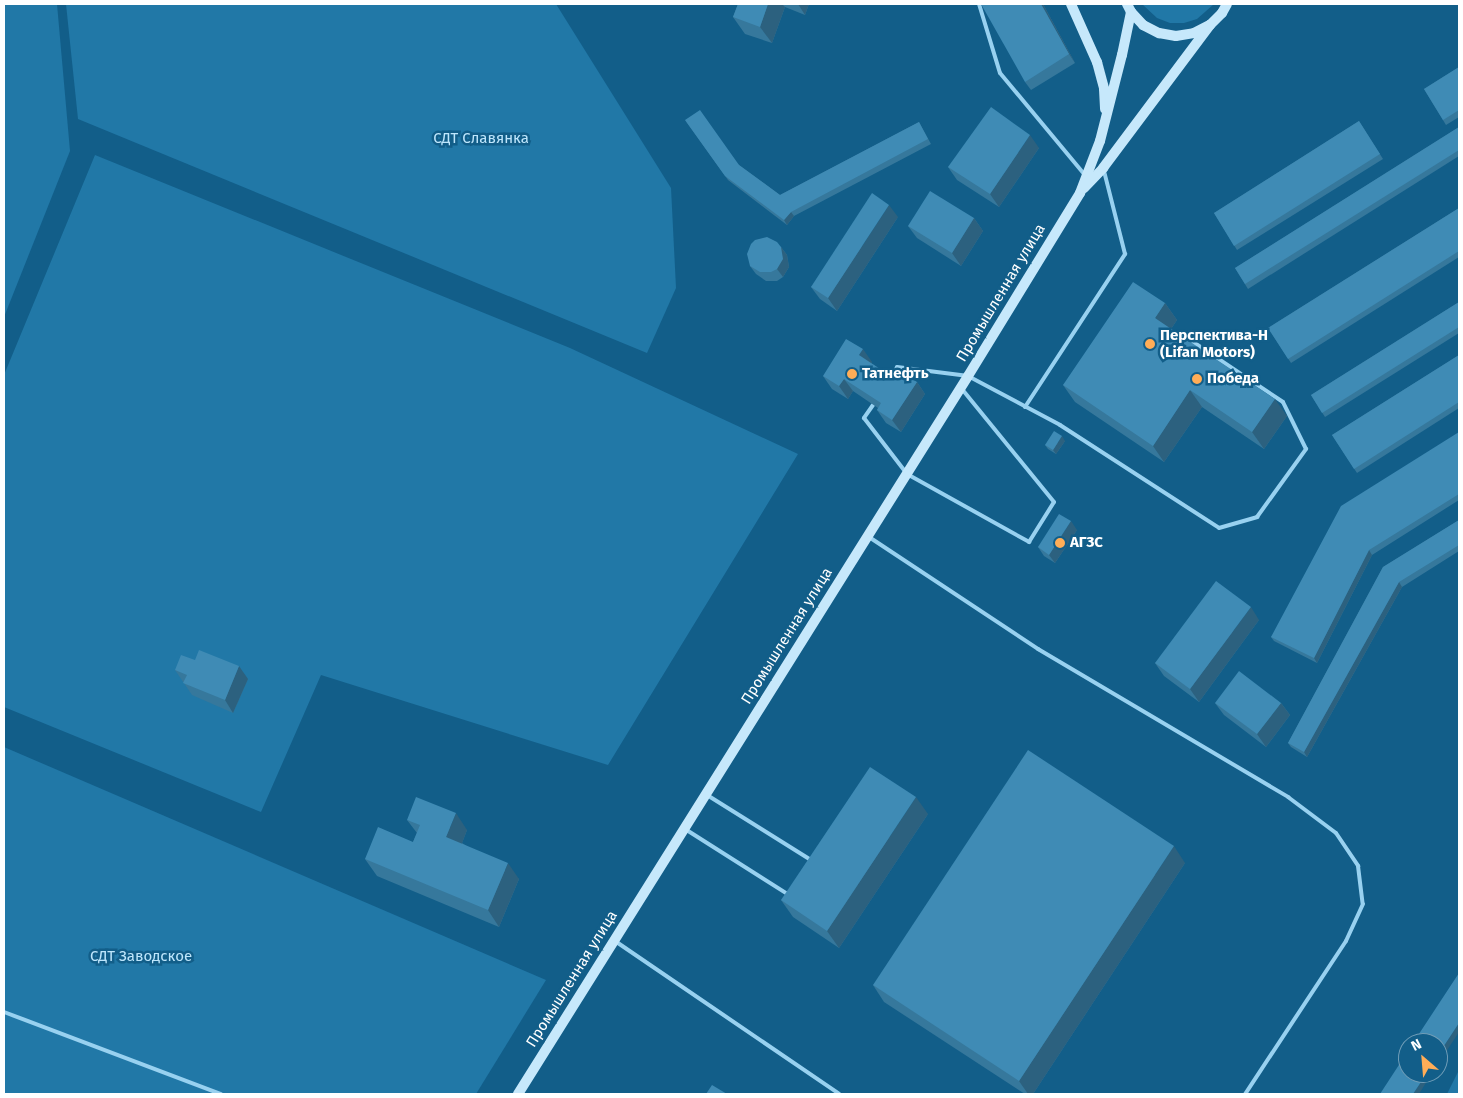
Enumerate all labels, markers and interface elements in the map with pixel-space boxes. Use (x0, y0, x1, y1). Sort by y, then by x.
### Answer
park label: СДТ Славянка (433, 130, 529, 148)
street label: Промышленная улица (953, 221, 1049, 365)
place label: Перспектива-Н (Lifan Motors) (1160, 326, 1268, 361)
marker: Перспектива-Н (Lifan Motors) (1144, 338, 1156, 350)
place label: Татнефть (862, 365, 929, 383)
marker: Татнефть (846, 368, 858, 380)
place label: Победа (1207, 370, 1259, 388)
marker: Победа (1191, 373, 1203, 385)
place label: АГЗС (1070, 534, 1103, 552)
marker: АГЗС (1054, 537, 1066, 549)
street label: Промышленная улица (738, 564, 836, 708)
street label: Промышленная улица (523, 907, 621, 1051)
park label: СДТ Заводское (90, 948, 192, 966)
north arrow (1398, 1033, 1448, 1083)
text: N (1408, 1035, 1424, 1055)

